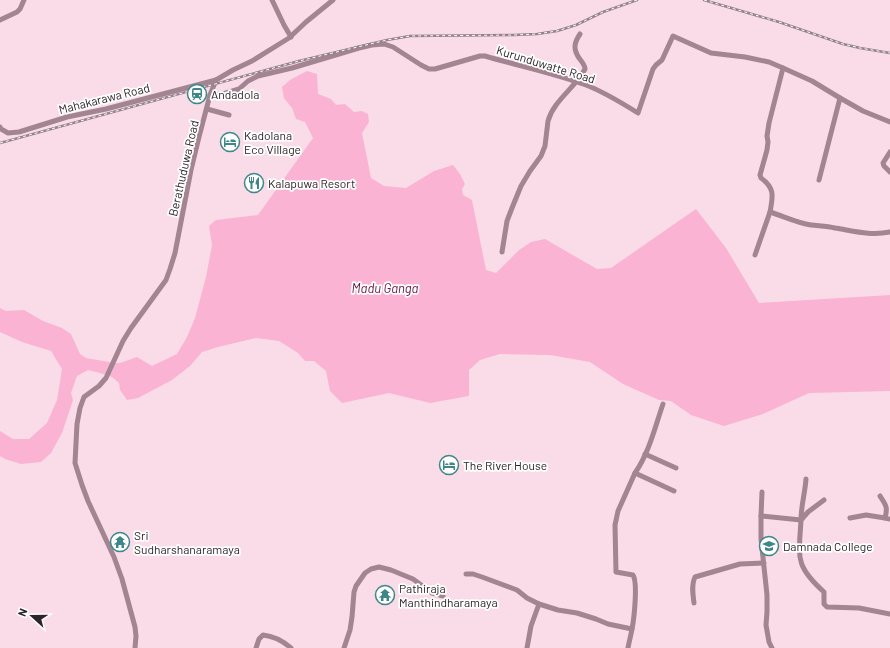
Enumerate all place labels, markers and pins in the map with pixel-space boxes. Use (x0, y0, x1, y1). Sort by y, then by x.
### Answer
station icon: Andadola (186, 83, 208, 105)
place label: Andadola (211, 87, 259, 101)
place label: Kadolana Eco Village (244, 128, 301, 156)
hotel icon: Kadolana Eco Village (219, 131, 241, 153)
restaurant icon: Kalapuwa Resort (243, 172, 265, 194)
place label: Kalapuwa Resort (268, 176, 355, 190)
hotel icon: The River House (438, 454, 460, 476)
place label: The River House (463, 458, 547, 472)
place label: Sri Sudharshanaramaya (134, 528, 240, 556)
temple icon: Sri Sudharshanaramaya (109, 531, 131, 553)
school or university icon: Damnada College (758, 535, 780, 557)
place label: Damnada College (783, 539, 873, 553)
place label: Pathiraja Manthindharamaya (399, 581, 498, 609)
temple icon: Pathiraja Manthindharamaya (374, 584, 396, 606)

